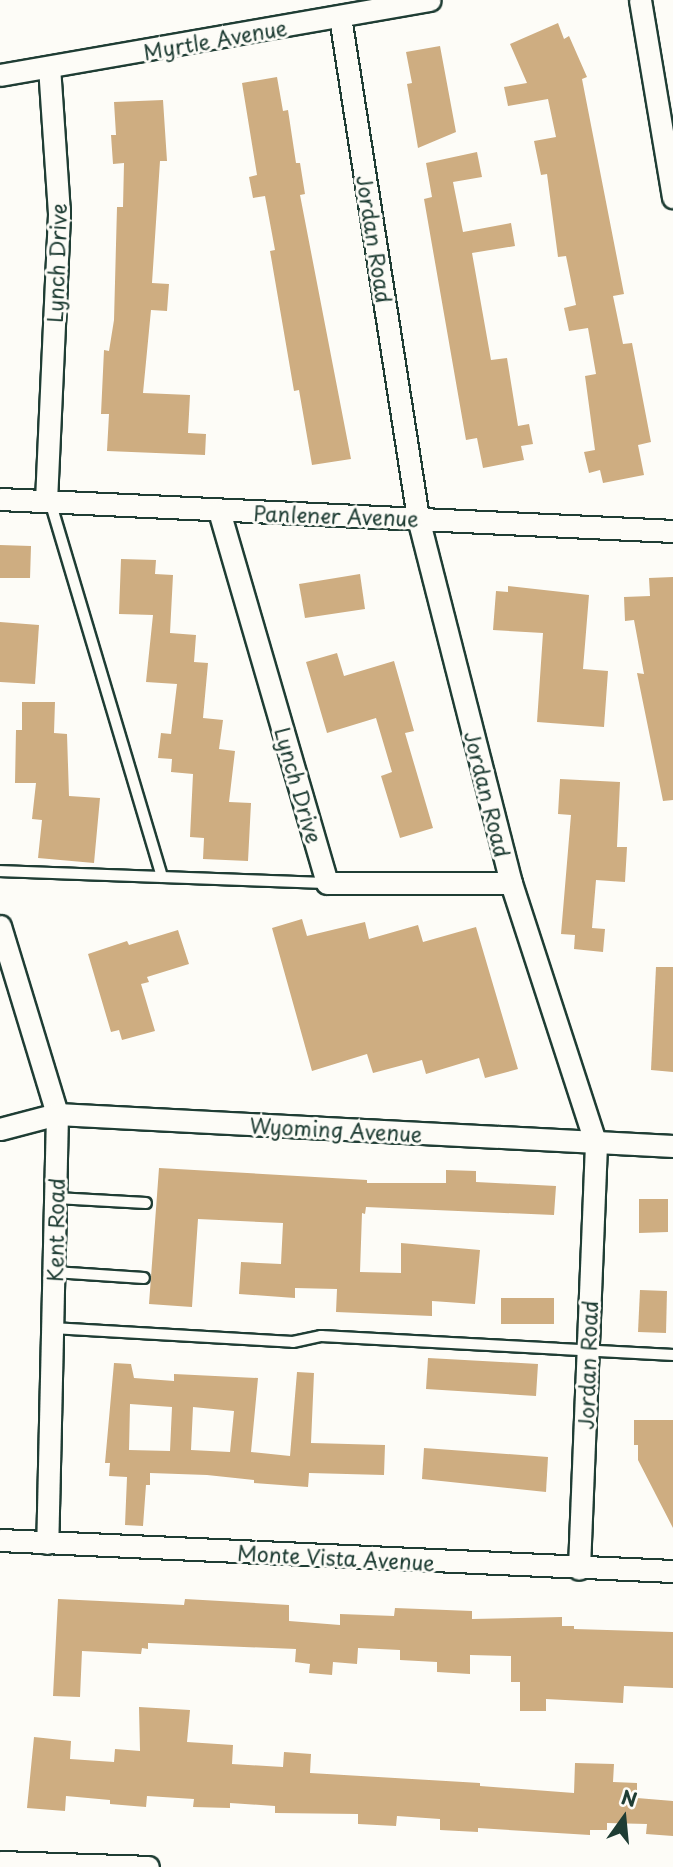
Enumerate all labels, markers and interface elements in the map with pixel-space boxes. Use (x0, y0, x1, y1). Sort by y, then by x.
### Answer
street label: Myrtle Avenue (141, 14, 289, 64)
street label: Jordan Road (353, 174, 397, 304)
street label: Lynch Drive (41, 203, 71, 323)
street label: Panlener Avenue (252, 499, 420, 531)
street label: Lynch Drive (270, 724, 328, 846)
street label: Jordan Road (460, 729, 516, 859)
street label: Wyoming Avenue (250, 1112, 422, 1146)
street label: Kent Road (41, 1178, 69, 1282)
street label: Jordan Road (572, 1301, 602, 1429)
street label: Monte Vista Avenue (235, 1539, 437, 1575)
text: N (619, 1782, 640, 1813)
north arrow (589, 1783, 659, 1853)

